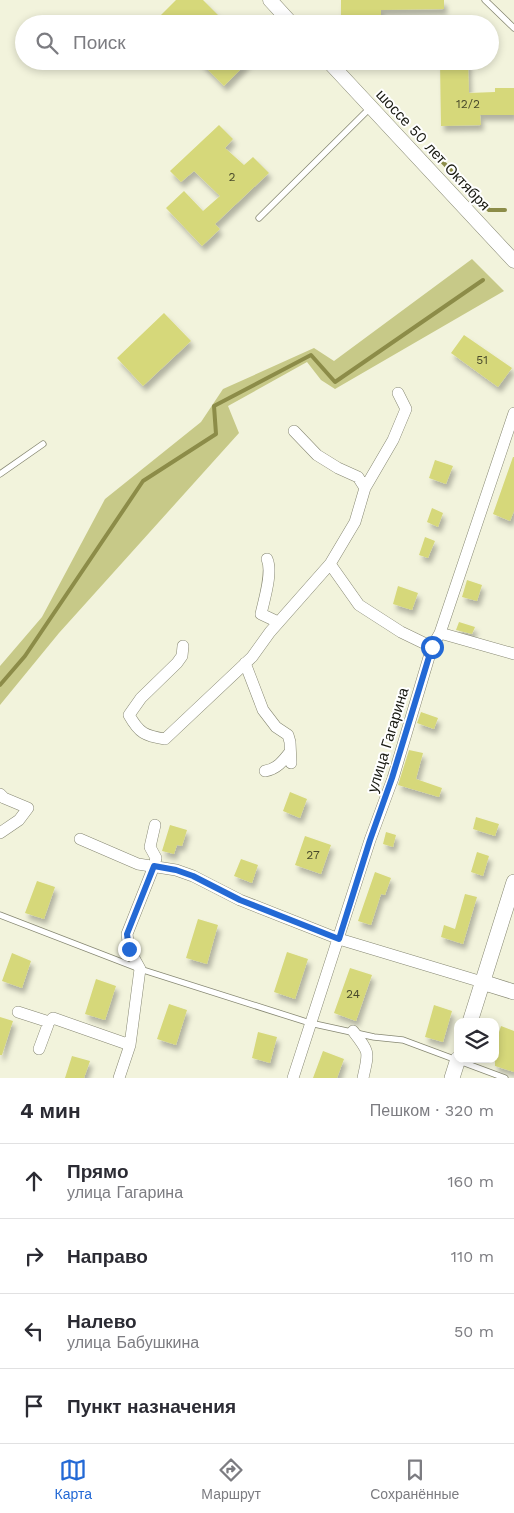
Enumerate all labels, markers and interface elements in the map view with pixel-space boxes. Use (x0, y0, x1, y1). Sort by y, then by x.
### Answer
search box (15, 15, 499, 70)
icon: search (33, 29, 61, 57)
text: Поиск (73, 31, 126, 54)
street label: шоссе 50 лет Октября (372, 86, 494, 214)
house number: 12/2 (456, 97, 480, 111)
house number: 2 (229, 170, 236, 184)
house number: 51 (476, 353, 488, 367)
route start (421, 636, 444, 659)
street label: улица Гагарина (363, 685, 413, 795)
house number: 27 (306, 848, 320, 862)
route end (118, 938, 141, 961)
house number: 24 (346, 987, 360, 1001)
map controls (454, 1018, 499, 1063)
button: layers (454, 1018, 499, 1063)
text: 4 мин (20, 1098, 81, 1123)
text: Пешком · 320 m (370, 1101, 494, 1120)
text: Прямо (67, 1160, 129, 1183)
icon: ahead (20, 1167, 48, 1195)
text: 160 m (447, 1172, 494, 1191)
text: улица Гагарина (67, 1183, 183, 1202)
icon: right (20, 1242, 48, 1270)
text: Направо (67, 1245, 148, 1268)
text: 110 m (451, 1247, 494, 1266)
text: Налево (67, 1310, 137, 1333)
icon: left (20, 1317, 48, 1345)
text: 50 m (454, 1322, 494, 1341)
text: улица Бабушкина (67, 1333, 199, 1352)
icon: arrive (20, 1392, 48, 1420)
text: Пункт назначения (67, 1395, 236, 1418)
tab: Карта (55, 1456, 92, 1502)
tab: Маршрут (201, 1456, 261, 1502)
tab: Сохранённые (370, 1456, 459, 1502)

